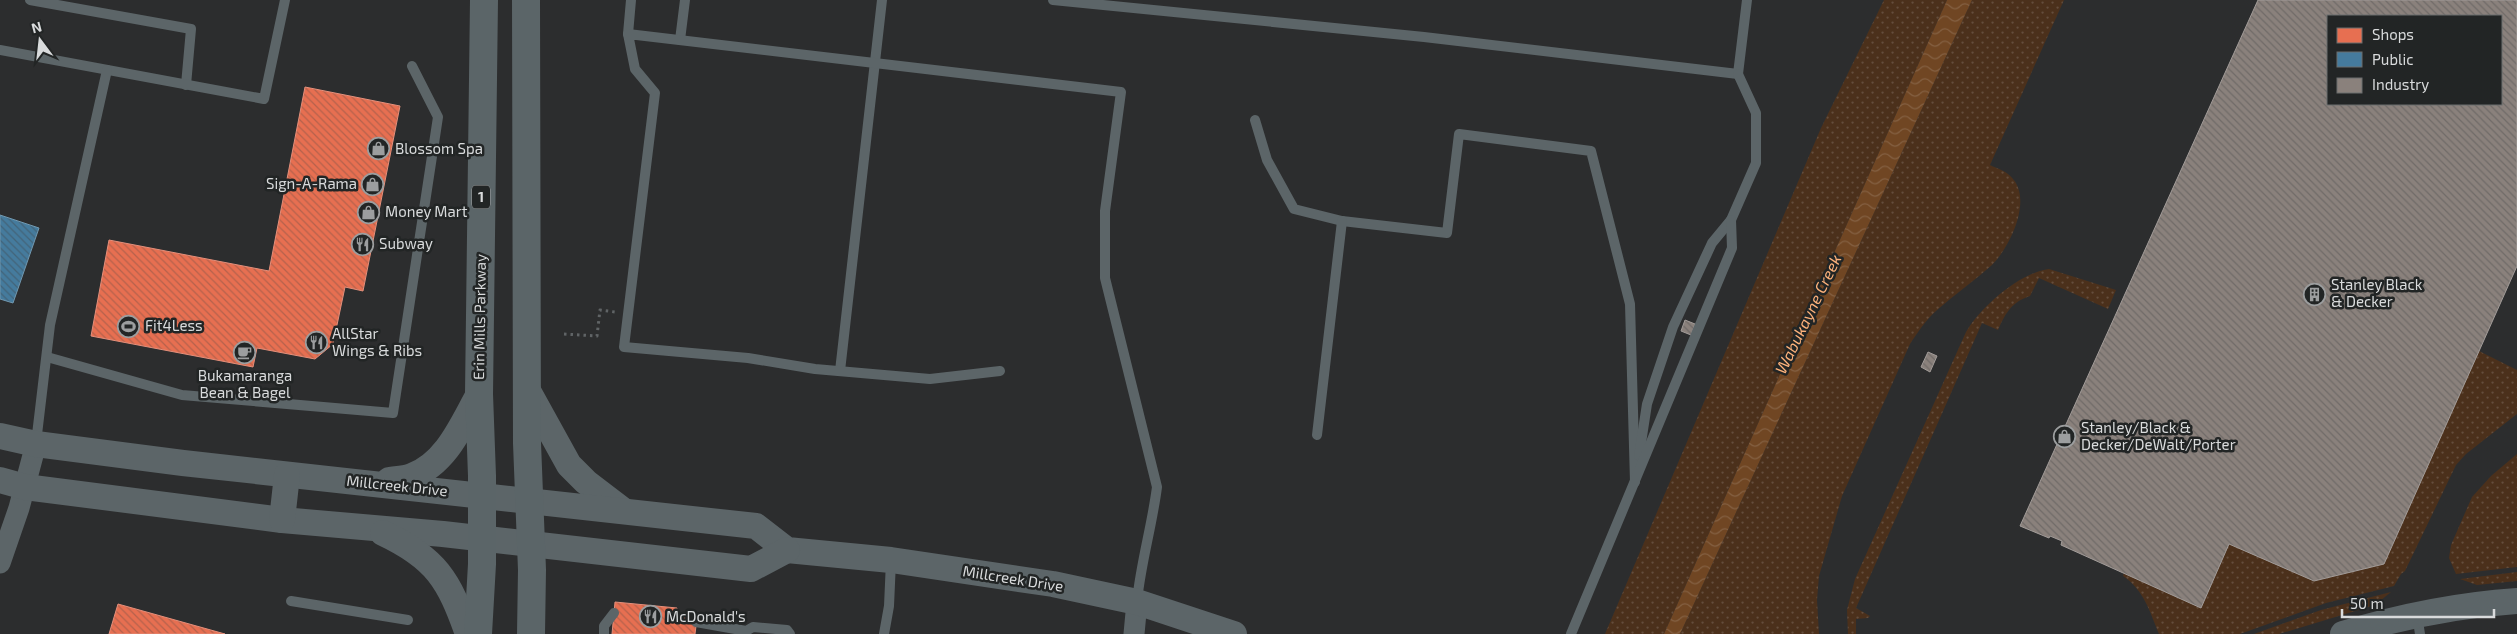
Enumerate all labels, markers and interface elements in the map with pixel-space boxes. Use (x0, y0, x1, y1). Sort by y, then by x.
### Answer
north arrow (15, 15, 65, 65)
legend (2327, 15, 2502, 105)
text: N (29, 17, 44, 36)
text: Shops (2372, 25, 2414, 43)
text: Public (2372, 50, 2413, 68)
text: Industry (2372, 75, 2429, 93)
shop icon: Blossom Spa (367, 137, 391, 161)
place label: Blossom Spa (395, 139, 483, 157)
shop icon: Sign-A-Rama (361, 172, 385, 196)
place label: Sign-A-Rama (266, 174, 357, 192)
road number: 1 (472, 186, 490, 208)
shop icon: Money Mart (357, 200, 381, 224)
place label: Money Mart (385, 202, 468, 220)
restaurant icon: Subway (351, 232, 375, 256)
place label: Subway (379, 234, 433, 252)
water label: Wabukayne Creek (1770, 251, 1846, 377)
street label: Erin Mills Parkway (469, 254, 489, 380)
place label: Stanley Black & Decker (2331, 275, 2423, 310)
building icon: Stanley Black & Decker (2303, 282, 2327, 306)
sports icon: Fit4Less (117, 314, 141, 338)
place label: Fit4Less (145, 316, 203, 334)
place label: AllStar Wings & Ribs (332, 324, 422, 359)
restaurant icon: AllStar Wings & Ribs (304, 331, 328, 355)
cafe icon: Bukamaranga Bean & Bagel (233, 341, 257, 365)
place label: Bukamaranga Bean & Bagel (198, 366, 292, 401)
place label: Stanley/Black & Decker/DeWalt/Porter (2081, 418, 2236, 453)
shop icon: Stanley/Black & Decker/DeWalt/Porter (2053, 425, 2077, 449)
street label: Millcreek Drive (346, 471, 449, 499)
street label: Millcreek Drive (962, 561, 1065, 595)
scale bar (2342, 586, 2494, 618)
text: 50 m (2350, 594, 2384, 612)
restaurant icon: McDonald's (638, 605, 662, 629)
place label: McDonald's (666, 607, 746, 625)

